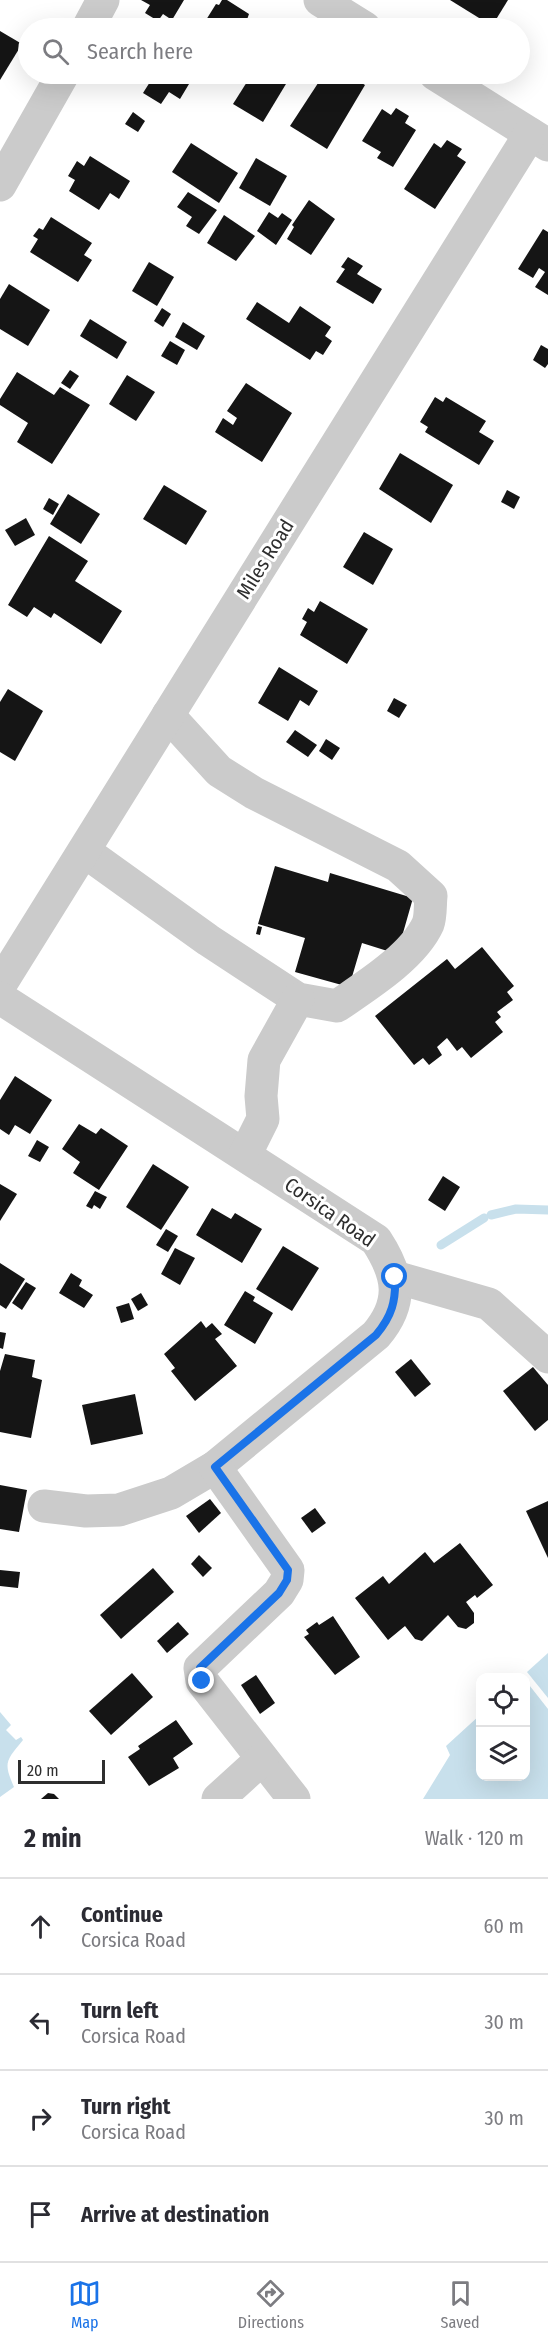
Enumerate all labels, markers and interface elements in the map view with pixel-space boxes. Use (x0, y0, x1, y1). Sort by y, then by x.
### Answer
search box (18, 18, 530, 84)
icon: search (39, 35, 72, 68)
text: Search here (87, 38, 193, 65)
street label: Miles Road (231, 515, 299, 603)
street label: Corsica Road (280, 1172, 380, 1252)
route start (381, 1263, 407, 1289)
route end (188, 1667, 214, 1693)
map controls (476, 1673, 530, 1781)
button: locate (476, 1673, 530, 1727)
button: layers (476, 1727, 530, 1781)
scale bar (18, 1757, 105, 1784)
text: 20 m (27, 1761, 58, 1780)
text: 2 min (24, 1823, 82, 1854)
text: Walk · 120 m (425, 1826, 524, 1850)
text: Continue (81, 1901, 163, 1928)
icon: ahead (24, 1910, 57, 1943)
text: 60 m (484, 1914, 524, 1938)
text: Corsica Road (81, 1928, 186, 1952)
text: Turn left (81, 1997, 159, 2024)
icon: left (24, 2006, 57, 2039)
text: 30 m (484, 2010, 524, 2034)
text: Corsica Road (81, 2024, 186, 2048)
text: Turn right (81, 2093, 170, 2120)
icon: right (24, 2102, 57, 2135)
text: 30 m (484, 2106, 524, 2130)
text: Corsica Road (81, 2120, 186, 2144)
icon: arrive (24, 2198, 57, 2231)
text: Arrive at destination (81, 2201, 269, 2228)
tab: Map (68, 2277, 101, 2332)
tab: Directions (238, 2277, 304, 2332)
tab: Saved (441, 2277, 480, 2332)

